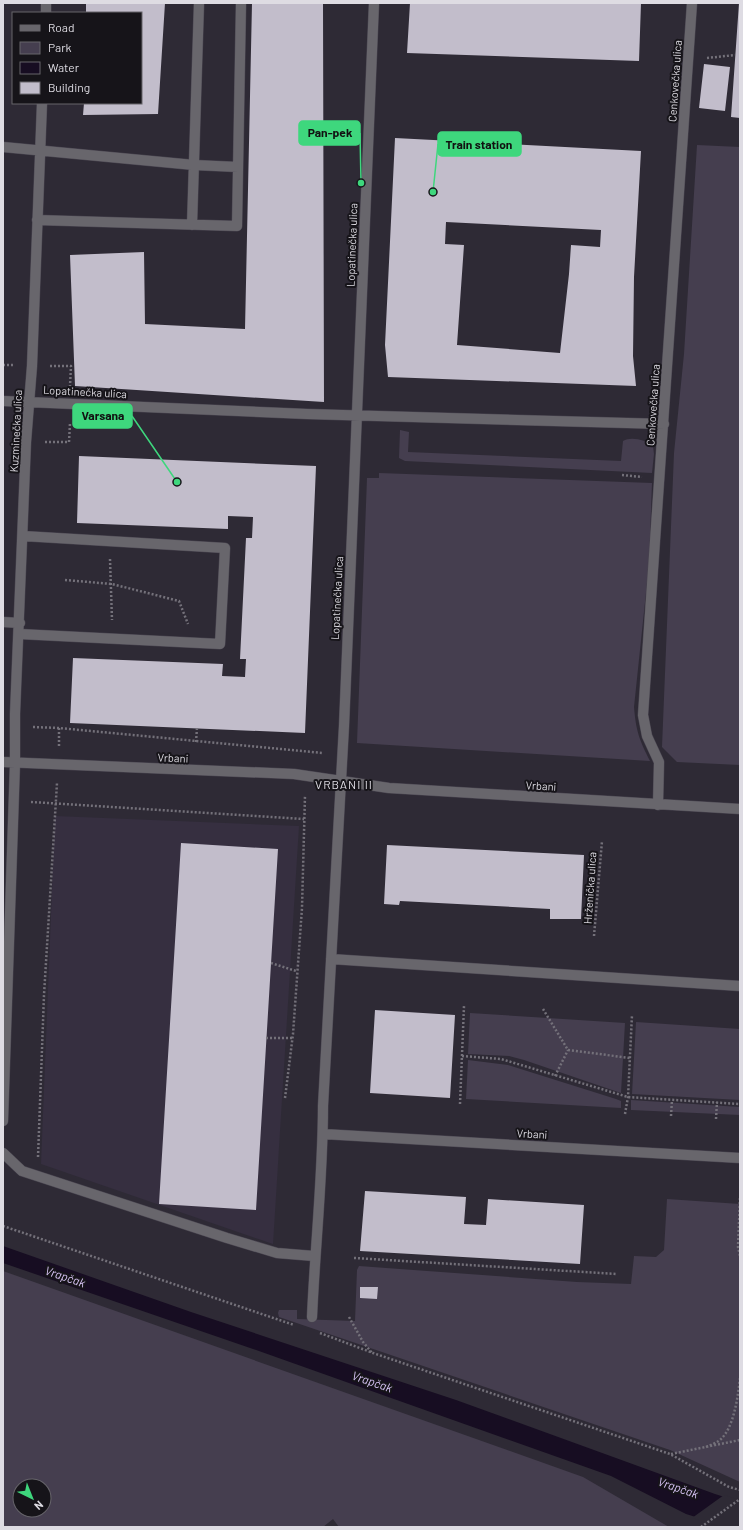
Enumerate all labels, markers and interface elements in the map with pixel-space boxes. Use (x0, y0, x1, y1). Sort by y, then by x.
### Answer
legend (12, 12, 142, 104)
text: Road (48, 20, 75, 34)
text: Park (48, 40, 72, 54)
street label: Cenkovečka ulica (665, 40, 684, 122)
text: Water (48, 60, 80, 74)
text: Building (48, 80, 90, 94)
callout: Pan-pek (299, 121, 360, 145)
text: Pan-pek (308, 125, 353, 139)
callout: Train station (438, 132, 521, 156)
text: Train station (446, 137, 512, 151)
street label: Lopatinečka ulica (344, 203, 359, 287)
street label: Cenkovečka ulica (643, 364, 662, 446)
street label: Lopatinečka ulica (43, 383, 127, 400)
street label: Kuzminečka ulica (7, 389, 24, 473)
callout: Varsana (73, 404, 132, 428)
text: Varsana (82, 408, 124, 422)
street label: Lopatinečka ulica (328, 556, 345, 640)
street label: Vrbani (157, 750, 189, 765)
district label: VRBANI II (315, 777, 373, 791)
street label: Vrbani (525, 778, 557, 793)
street label: Hrženička ulica (580, 851, 599, 924)
street label: Vrbani (516, 1126, 548, 1141)
water label: Vrapčak (43, 1263, 88, 1290)
water label: Vrapčak (350, 1368, 395, 1395)
water label: Vrapčak (656, 1474, 701, 1501)
north arrow (12, 1478, 52, 1518)
text: N (32, 1498, 46, 1513)

